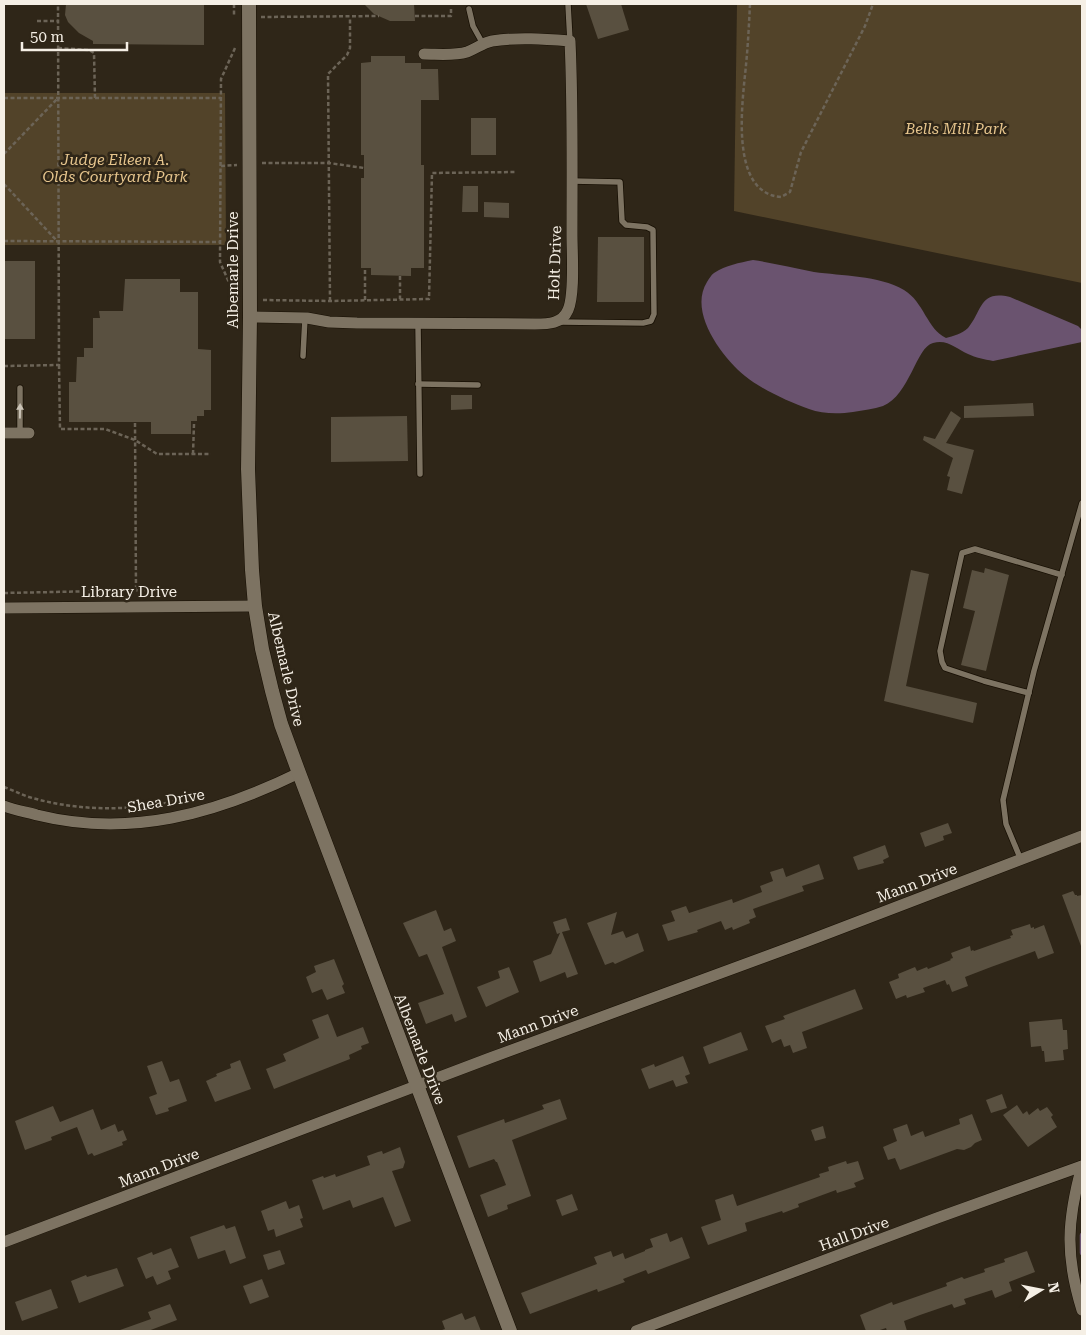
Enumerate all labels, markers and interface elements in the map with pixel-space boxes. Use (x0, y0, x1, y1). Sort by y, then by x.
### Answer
scale bar (22, 20, 128, 52)
text: 50 m (30, 28, 65, 46)
park label: Bells Mill Park (904, 120, 1008, 138)
park label: Judge Eileen A. Olds Courtyard Park (42, 151, 188, 186)
street label: Albemarle Drive (224, 211, 242, 329)
street label: Holt Drive (545, 225, 565, 301)
one-way arrow (16, 402, 24, 418)
street label: Library Drive (81, 583, 177, 601)
street label: Albemarle Drive (264, 610, 308, 728)
street label: Shea Drive (126, 785, 206, 817)
street label: Mann Drive (874, 859, 960, 907)
street label: Albemarle Drive (391, 991, 449, 1107)
street label: Mann Drive (495, 1001, 581, 1047)
street label: Mann Drive (116, 1144, 202, 1192)
street label: Hall Drive (817, 1213, 891, 1255)
north arrow (1016, 1265, 1066, 1315)
text: N (1045, 1281, 1063, 1295)

